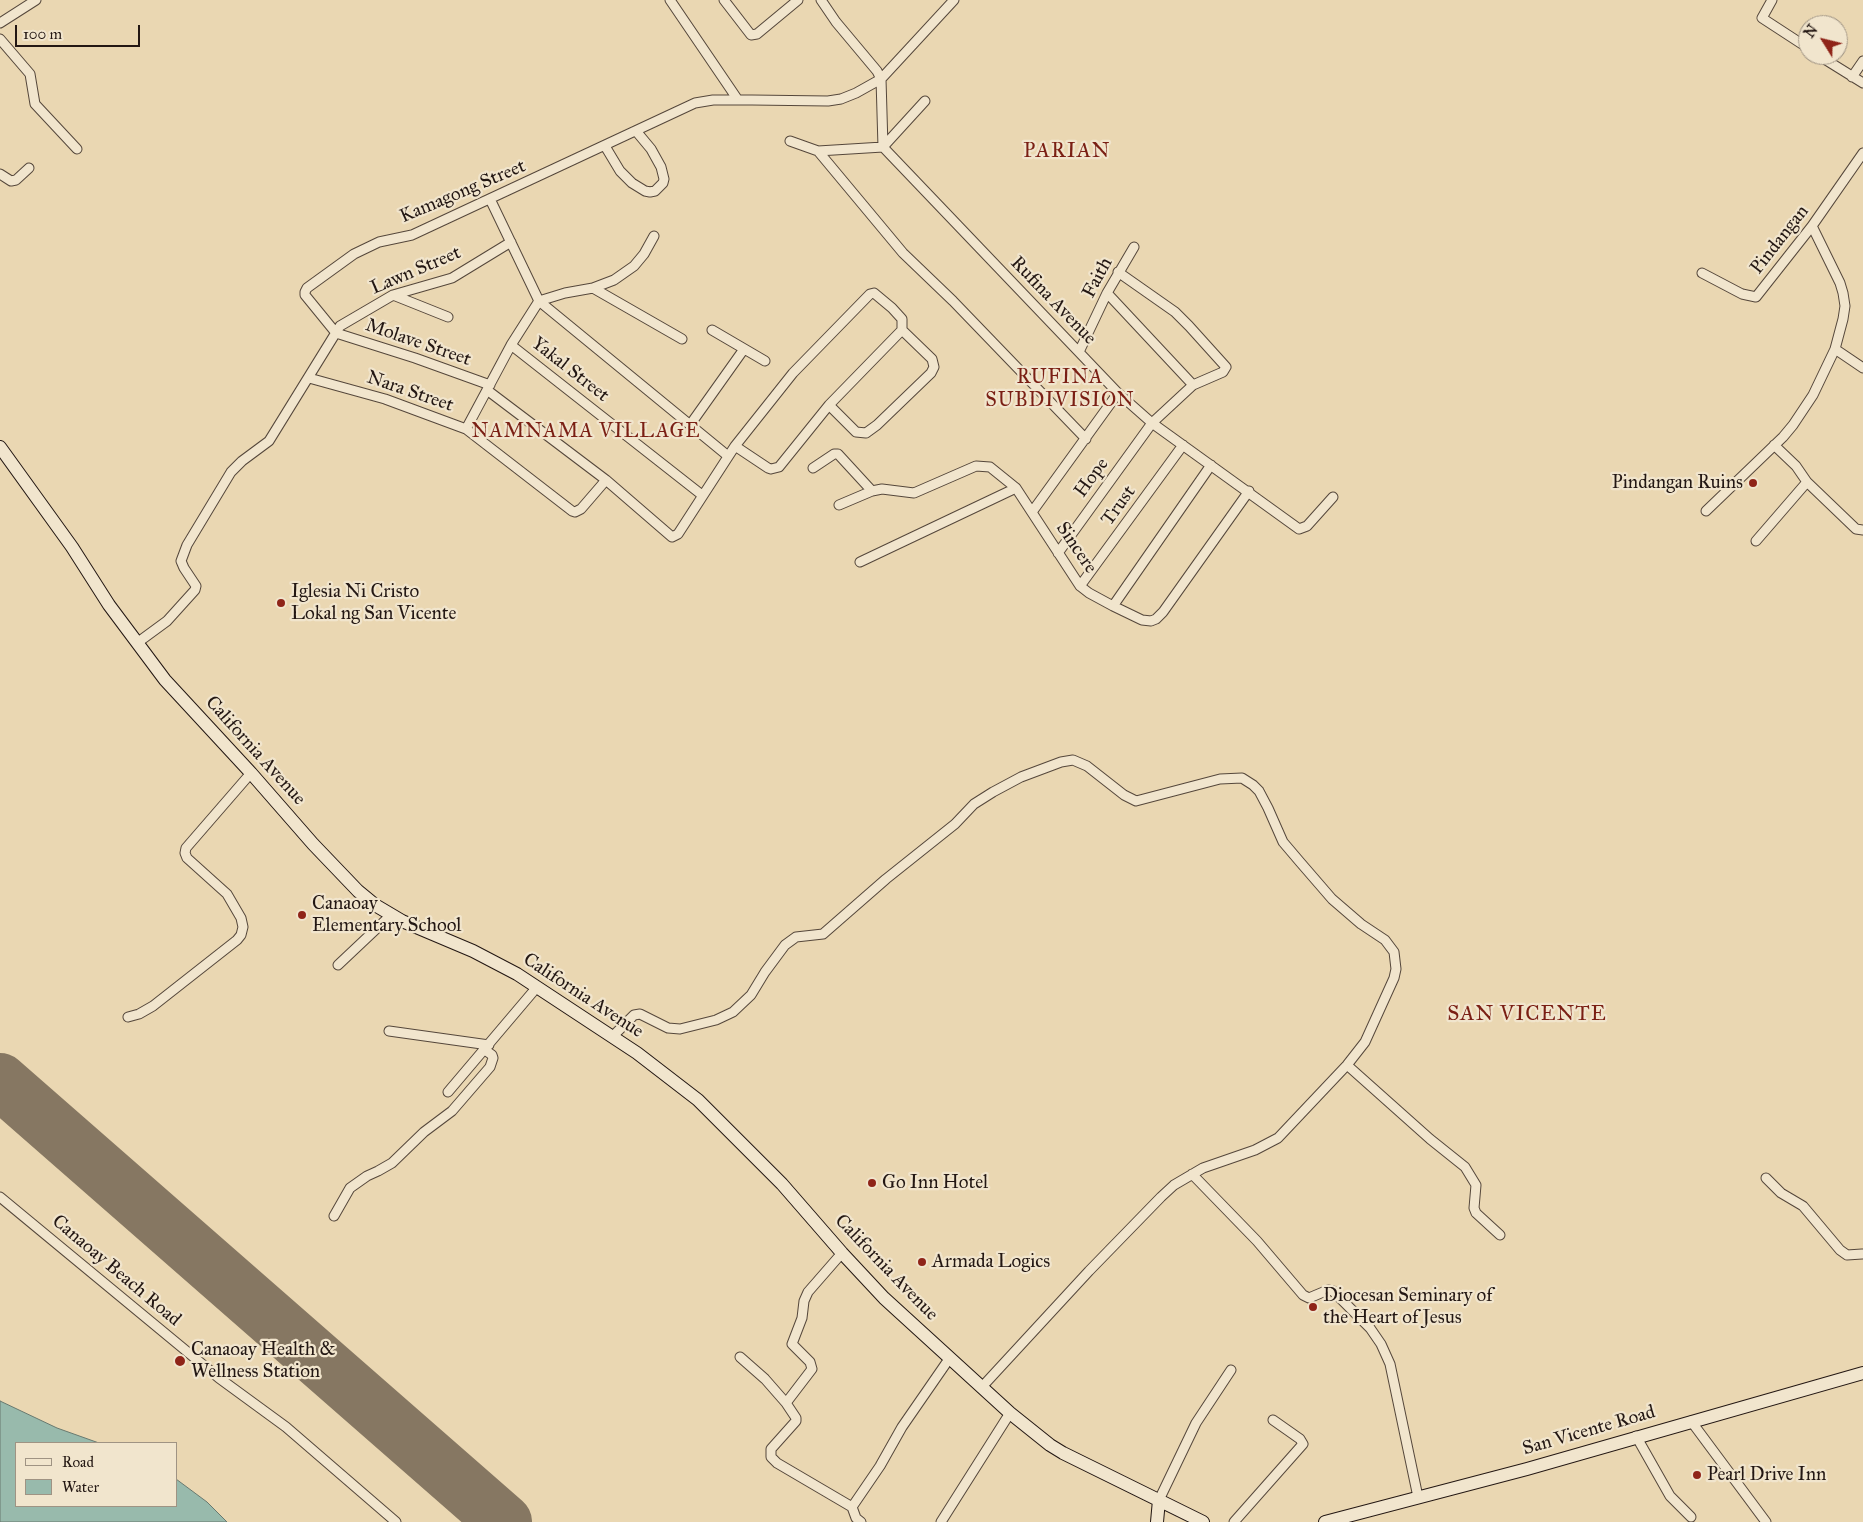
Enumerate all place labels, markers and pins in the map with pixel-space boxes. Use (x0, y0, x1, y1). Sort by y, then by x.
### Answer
place label: Pindangan Ruins (1612, 472, 1743, 494)
marker: Pindangan Ruins (1747, 477, 1759, 489)
place label: Iglesia Ni Cristo Lokal ng San Vicente (291, 581, 456, 625)
marker: Iglesia Ni Cristo Lokal ng San Vicente (275, 597, 287, 609)
place label: Canaoay Elementary School (312, 893, 461, 937)
marker: Canaoay Elementary School (296, 909, 308, 921)
place label: Go Inn Hotel (882, 1172, 988, 1194)
marker: Go Inn Hotel (866, 1177, 878, 1189)
place label: Armada Logics (932, 1251, 1050, 1273)
marker: Armada Logics (916, 1256, 928, 1268)
place label: Diocesan Seminary of the Heart of Jesus (1323, 1285, 1493, 1329)
marker: Diocesan Seminary of the Heart of Jesus (1307, 1301, 1319, 1313)
place label: Canaoay Health & Wellness Station (191, 1339, 335, 1383)
marker: Canaoay Health & Wellness Station (173, 1354, 187, 1368)
place label: Pearl Drive Inn (1707, 1464, 1826, 1486)
marker: Pearl Drive Inn (1691, 1469, 1703, 1481)

